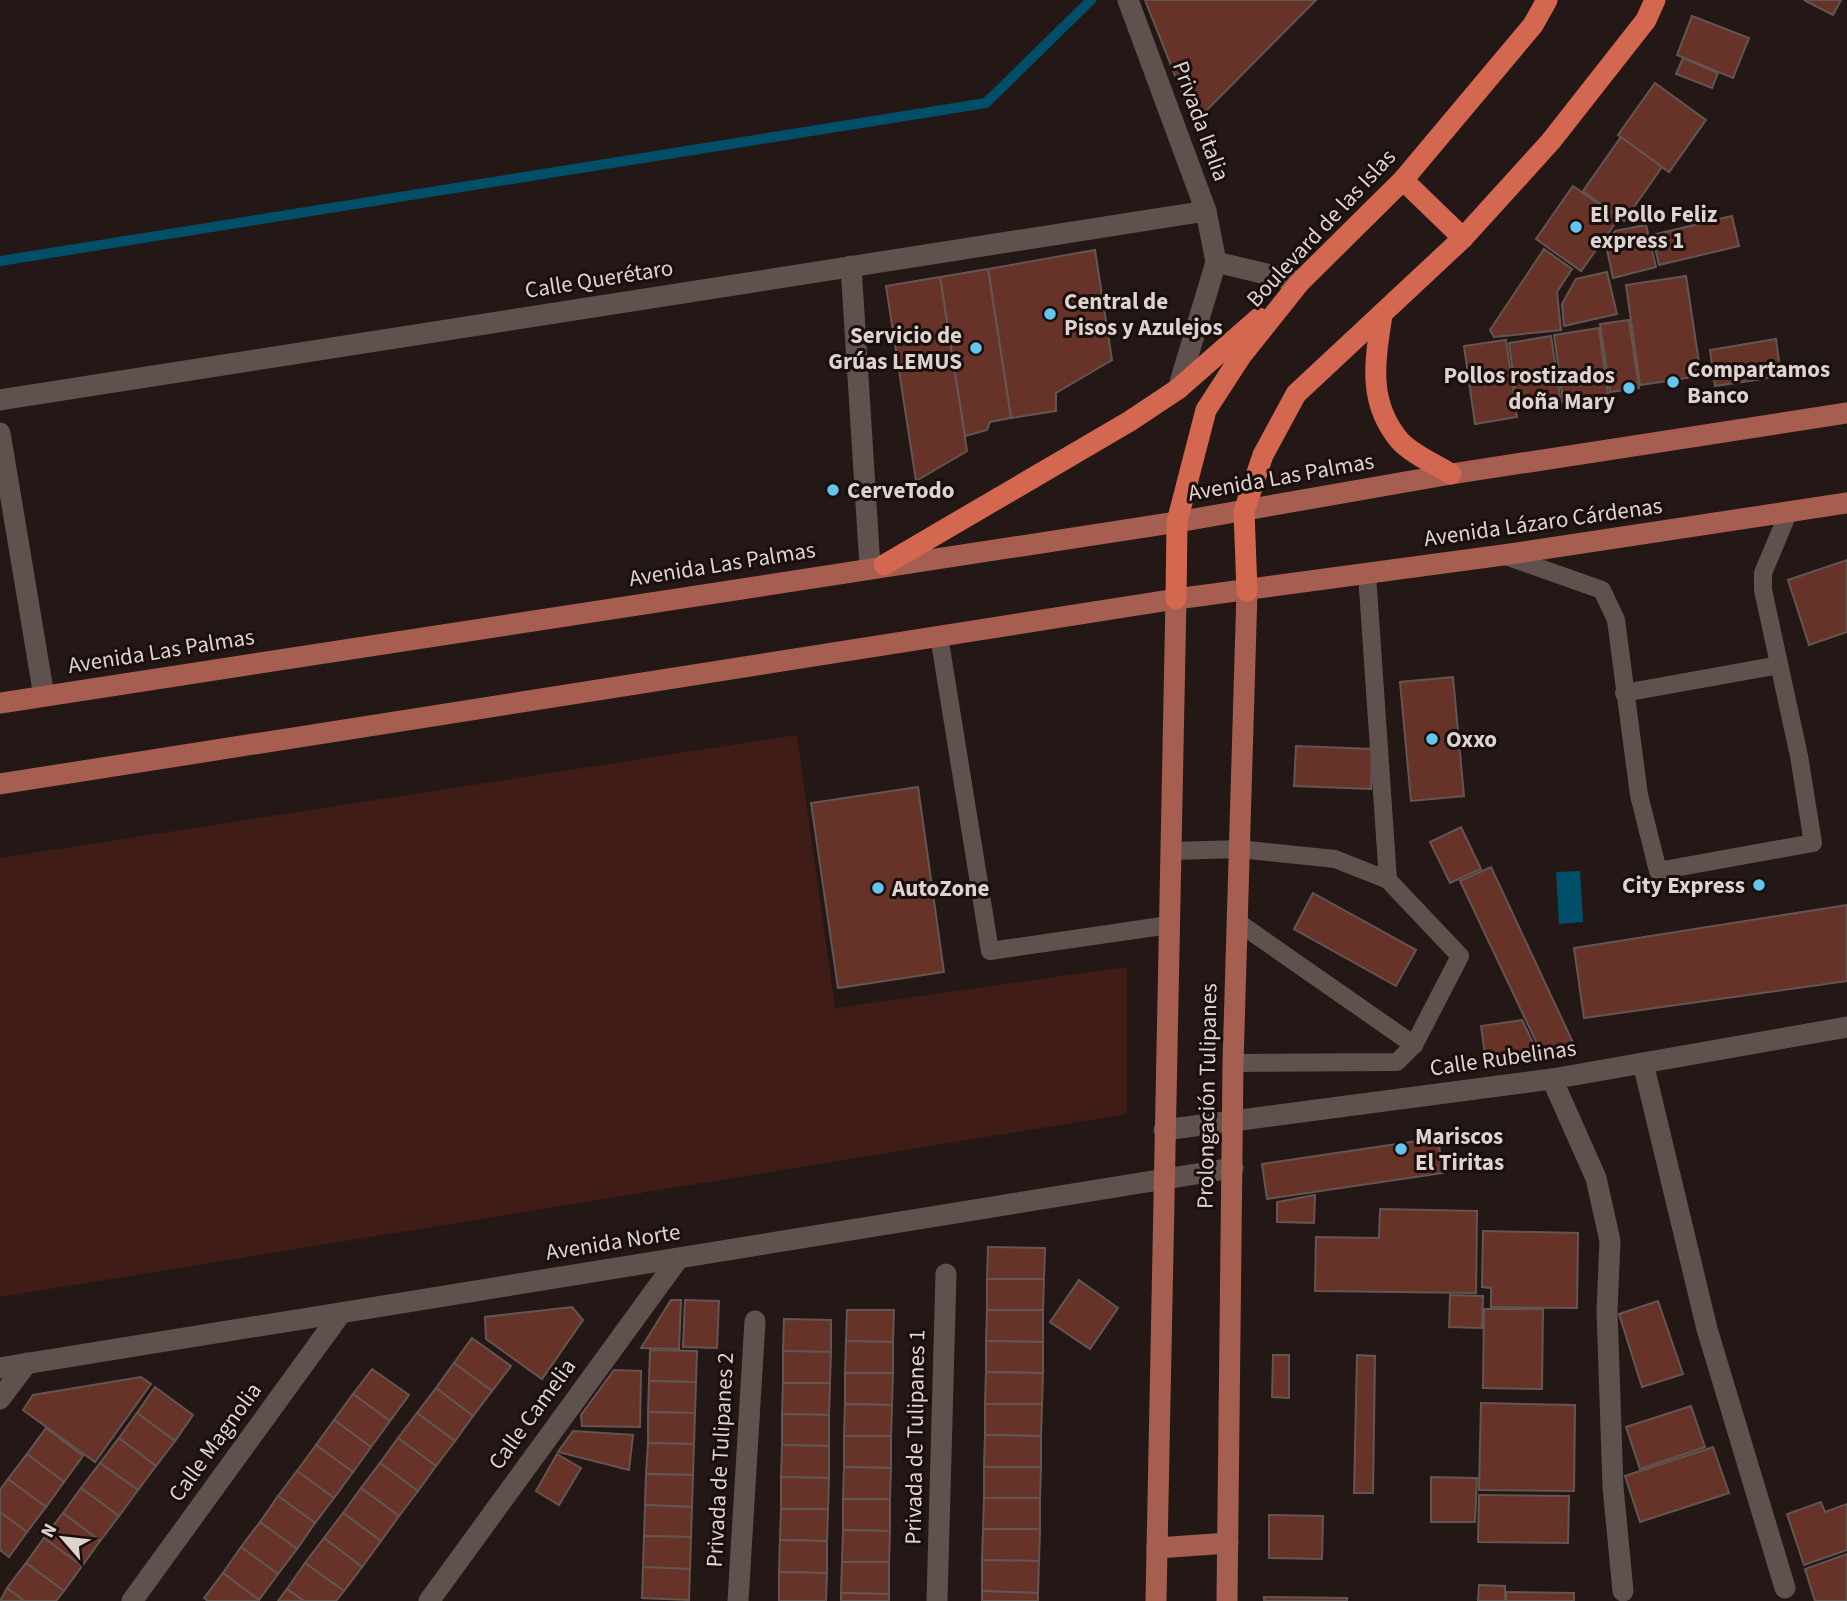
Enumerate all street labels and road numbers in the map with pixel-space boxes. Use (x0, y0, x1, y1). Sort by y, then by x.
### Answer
street label: Privada Italia (1164, 56, 1238, 186)
street label: Boulevard de las Islas (1239, 141, 1403, 315)
street label: Calle Querétaro (522, 251, 676, 307)
street label: Avenida Las Palmas (1185, 444, 1377, 510)
street label: Avenida Lázaro Cárdenas (1422, 489, 1664, 555)
street label: Avenida Las Palmas (626, 533, 818, 595)
street label: Avenida Las Palmas (65, 620, 257, 682)
street label: Prolongación Tulipanes (1189, 983, 1225, 1209)
street label: Calle Rubelinas (1428, 1031, 1578, 1085)
street label: Avenida Norte (543, 1215, 683, 1269)
street label: Privada de Tulipanes 1 (897, 1329, 933, 1545)
street label: Calle Camelia (480, 1351, 584, 1477)
street label: Privada de Tulipanes 2 (698, 1352, 742, 1568)
street label: Calle Magnolia (160, 1375, 270, 1509)

